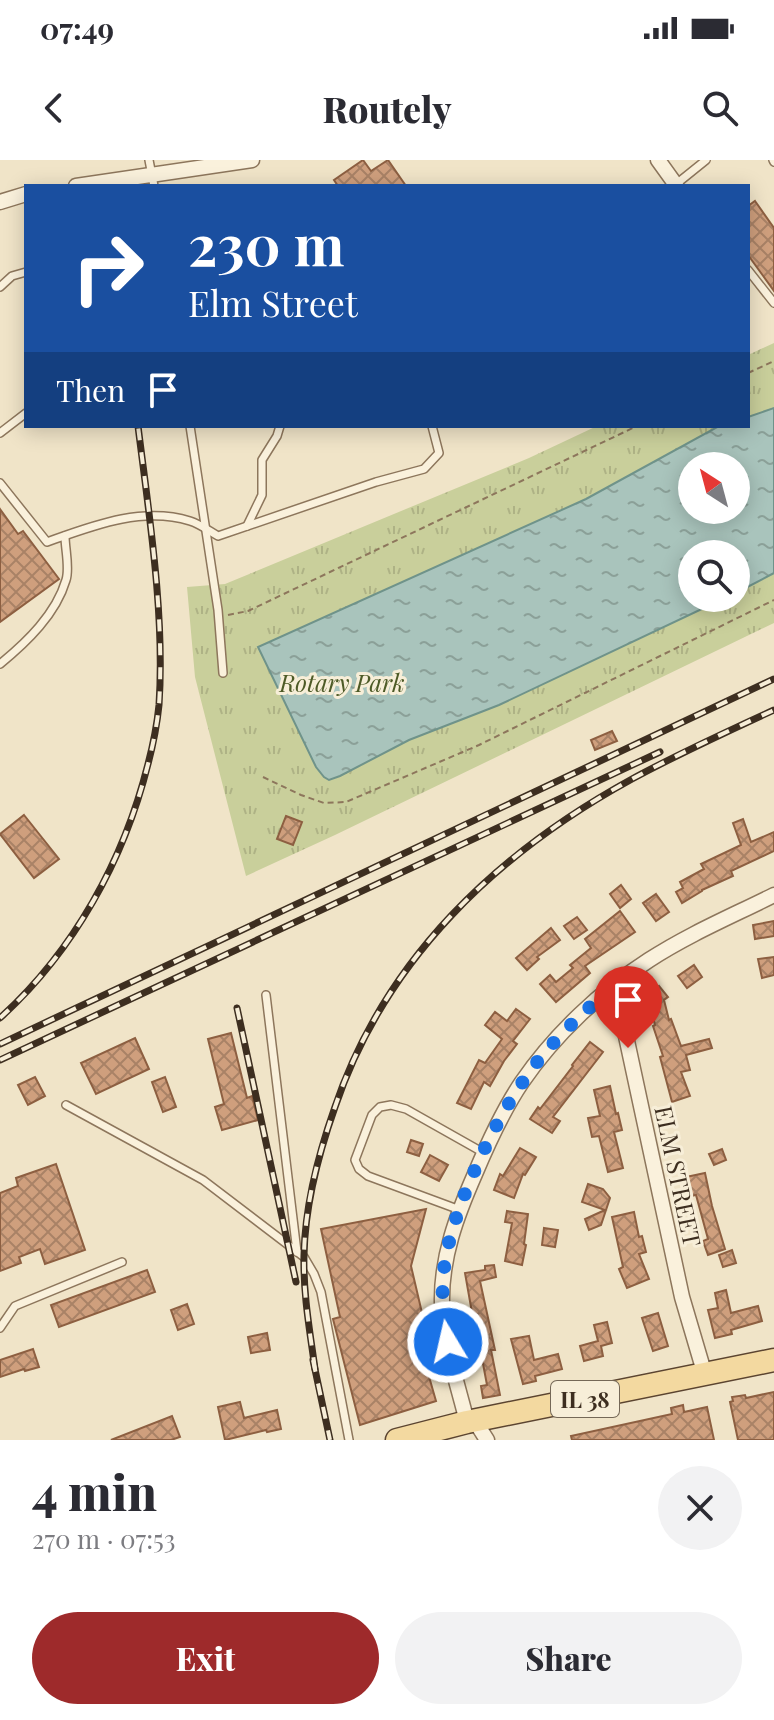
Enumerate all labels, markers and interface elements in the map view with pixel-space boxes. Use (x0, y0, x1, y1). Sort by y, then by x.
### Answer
text: 07:49 (40, 8, 114, 48)
text: Routely (322, 84, 452, 132)
icon: back (32, 86, 76, 130)
icon: search (698, 86, 742, 130)
text: 230 m (188, 206, 344, 281)
icon: right (56, 216, 160, 320)
text: Elm Street (188, 278, 358, 326)
icon: arrive (141, 368, 185, 412)
text: Then (56, 370, 125, 410)
north arrow (678, 452, 750, 524)
map controls (678, 452, 750, 612)
button: search (678, 540, 750, 612)
park label: Rotary Park (278, 666, 405, 698)
pin (594, 966, 662, 1048)
icon: arrive (606, 978, 650, 1022)
street label: ELM STREET (648, 1103, 710, 1249)
position arrow (406, 1300, 490, 1384)
road number: IL 38 (551, 1381, 619, 1417)
text: 4 min (32, 1459, 157, 1523)
button: close (658, 1466, 742, 1550)
text: 270 m · 07:53 (32, 1521, 176, 1556)
button: Exit (32, 1612, 379, 1704)
button: Share (395, 1612, 742, 1704)

